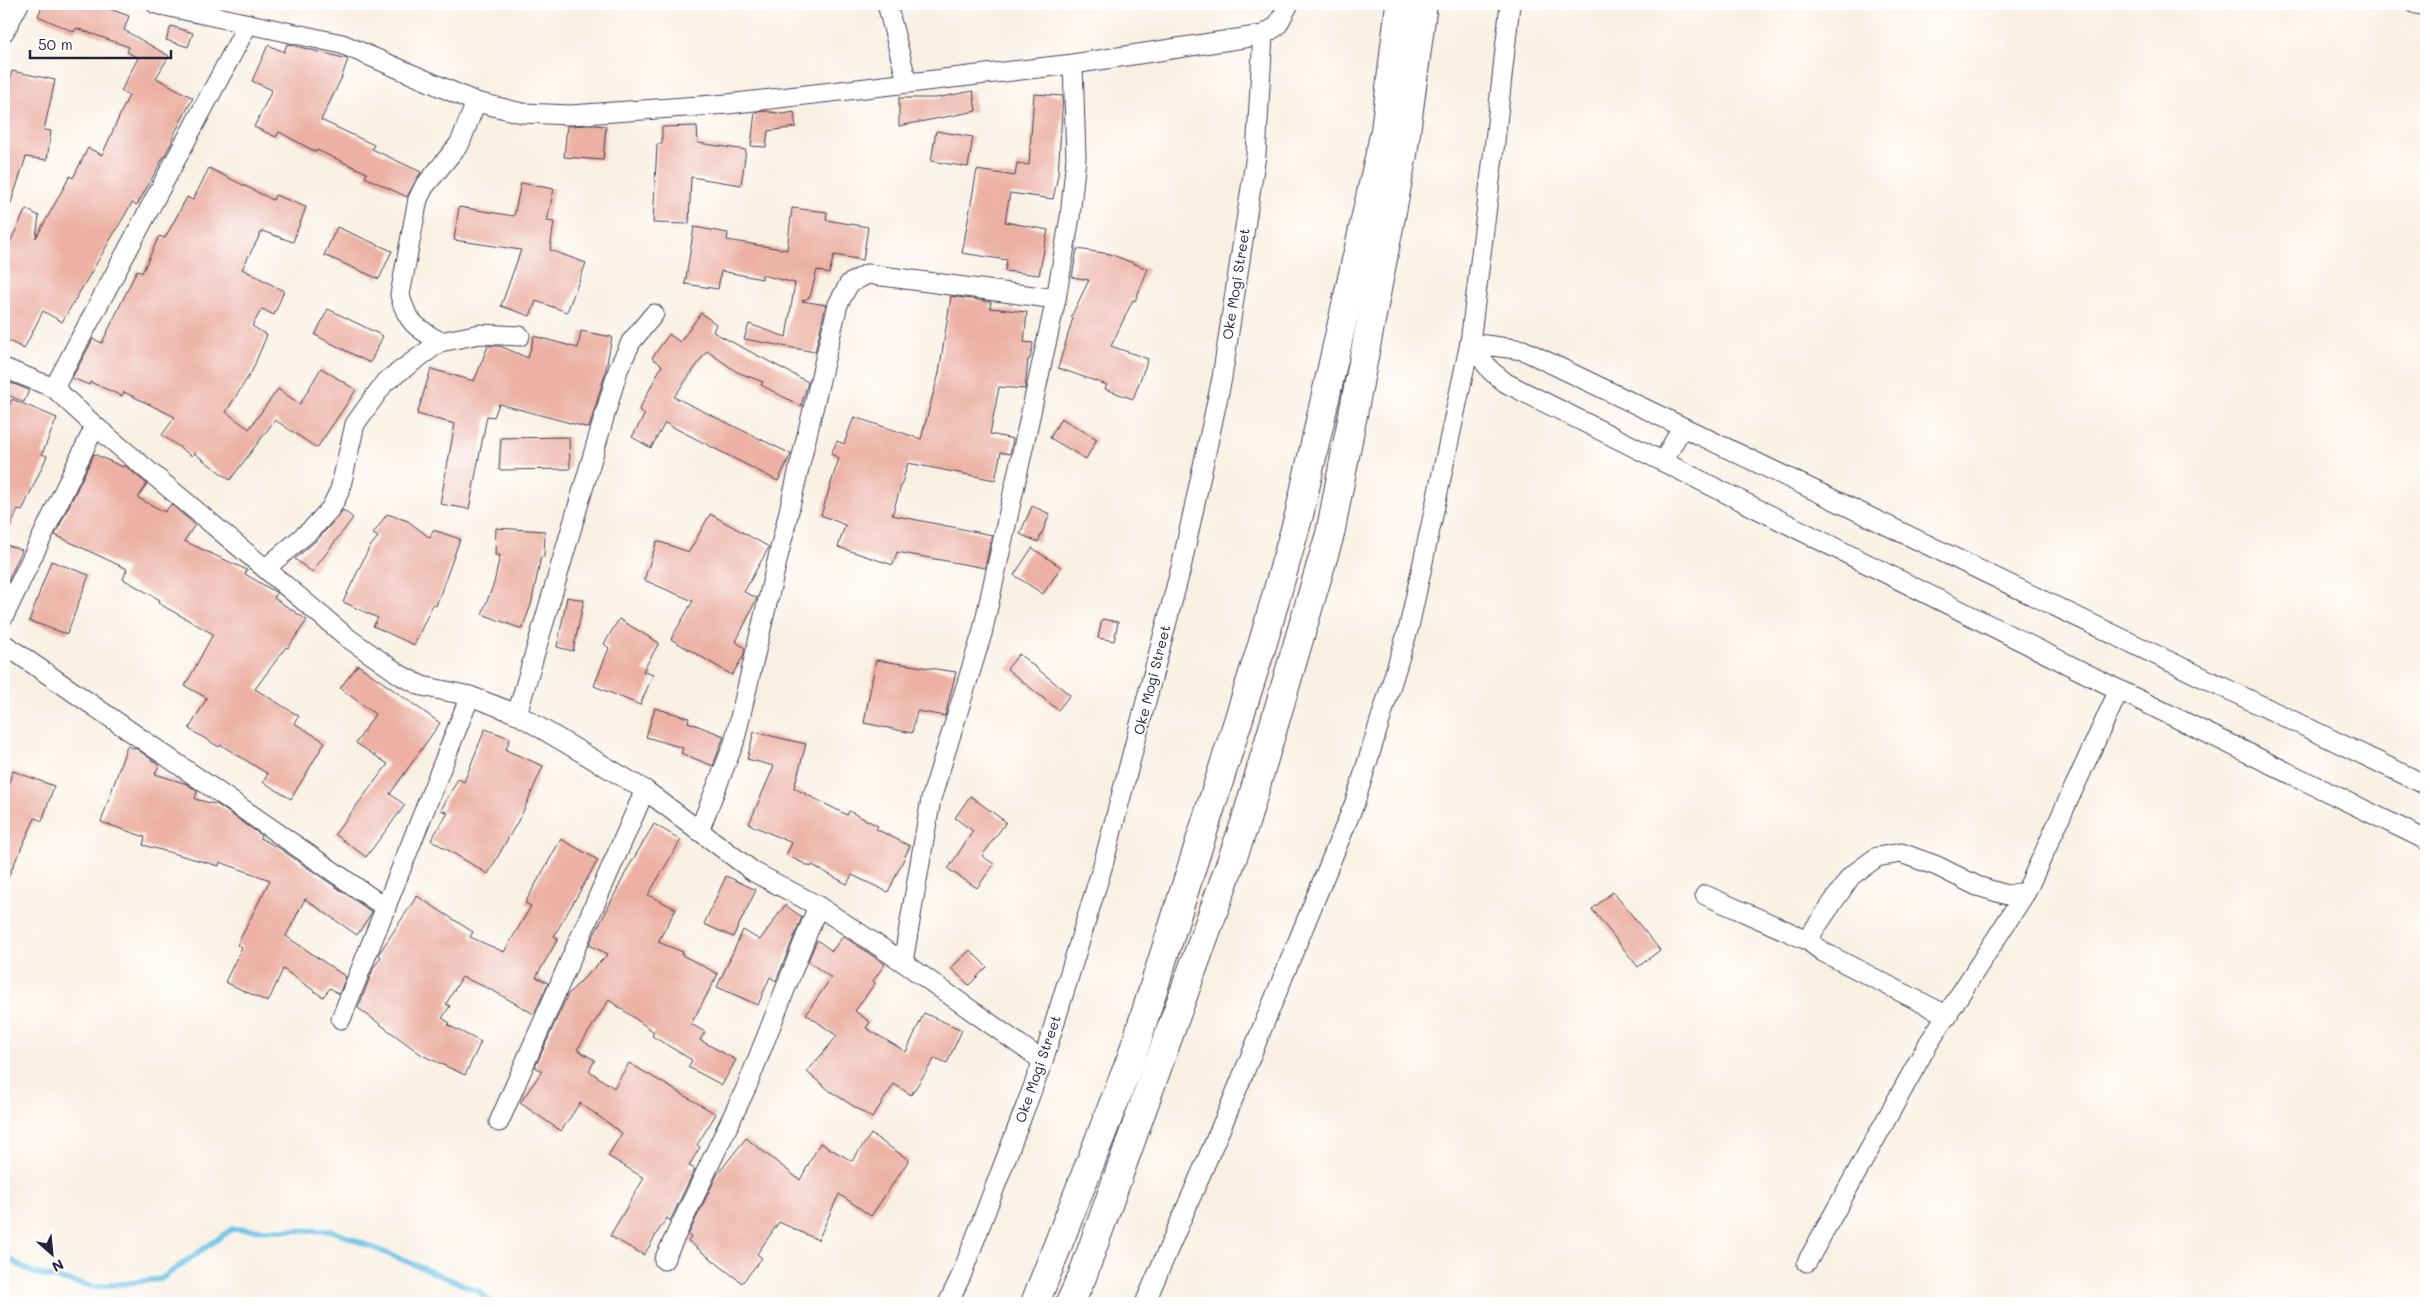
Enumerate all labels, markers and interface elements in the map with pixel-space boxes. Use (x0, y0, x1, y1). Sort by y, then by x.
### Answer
scale bar (30, 28, 171, 60)
text: 50 m (38, 34, 73, 54)
street label: Oke Mogi Street (1217, 227, 1254, 341)
street label: Oke Mogi Street (1129, 623, 1174, 737)
street label: Oke Mogi Street (1010, 1013, 1065, 1125)
north arrow (28, 1230, 78, 1280)
text: N (49, 1255, 67, 1277)

